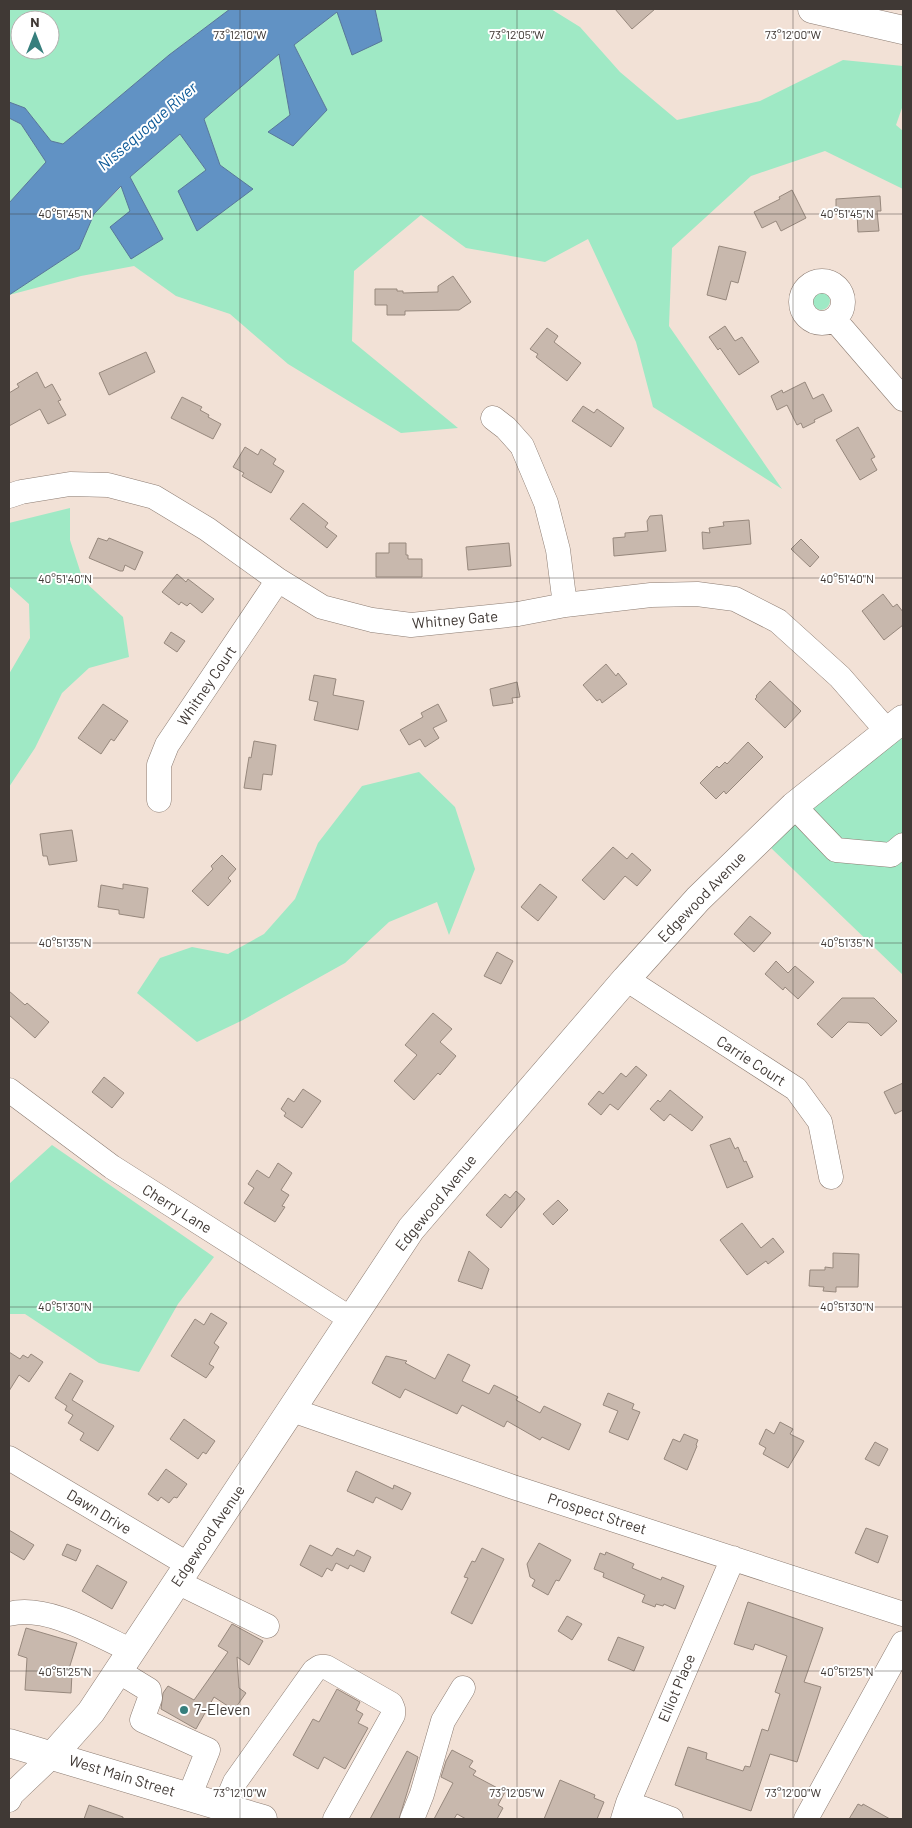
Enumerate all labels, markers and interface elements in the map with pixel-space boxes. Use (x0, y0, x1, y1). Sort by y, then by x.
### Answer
north arrow (10, 10, 60, 60)
text: N (30, 13, 40, 30)
text: 73°12'10"W (213, 27, 267, 41)
text: 73°12'05"W (489, 27, 545, 41)
text: 73°12'00"W (765, 27, 821, 41)
water label: Nissequogue River (93, 76, 201, 174)
text: 40°51'45"N (38, 206, 92, 220)
text: 40°51'45"N (820, 206, 874, 220)
text: 40°51'40"N (38, 571, 92, 585)
text: 40°51'40"N (820, 571, 874, 585)
street label: Whitney Gate (411, 606, 499, 632)
street label: Whitney Court (173, 642, 240, 729)
street label: Edgewood Avenue (654, 847, 749, 945)
text: 40°51'35"N (38, 935, 92, 949)
text: 40°51'35"N (820, 935, 874, 949)
street label: Carrie Court (714, 1031, 790, 1089)
street label: Edgewood Avenue (391, 1151, 480, 1254)
street label: Cherry Lane (139, 1180, 216, 1237)
text: 40°51'30"N (38, 1299, 92, 1313)
text: 40°51'30"N (820, 1299, 874, 1313)
street label: Edgewood Avenue (166, 1481, 248, 1590)
street label: Dawn Drive (64, 1485, 135, 1537)
street label: Prospect Street (546, 1489, 649, 1538)
street label: Elliot Place (654, 1651, 698, 1724)
text: 40°51'25"N (38, 1664, 92, 1678)
text: 40°51'25"N (820, 1664, 874, 1678)
place label: 7-Eleven (194, 1700, 250, 1718)
marker: 7-Eleven (178, 1704, 190, 1716)
street label: West Main Street (67, 1750, 178, 1800)
text: 73°12'10"W (213, 1785, 267, 1799)
text: 73°12'05"W (489, 1785, 545, 1799)
text: 73°12'00"W (765, 1785, 821, 1799)

